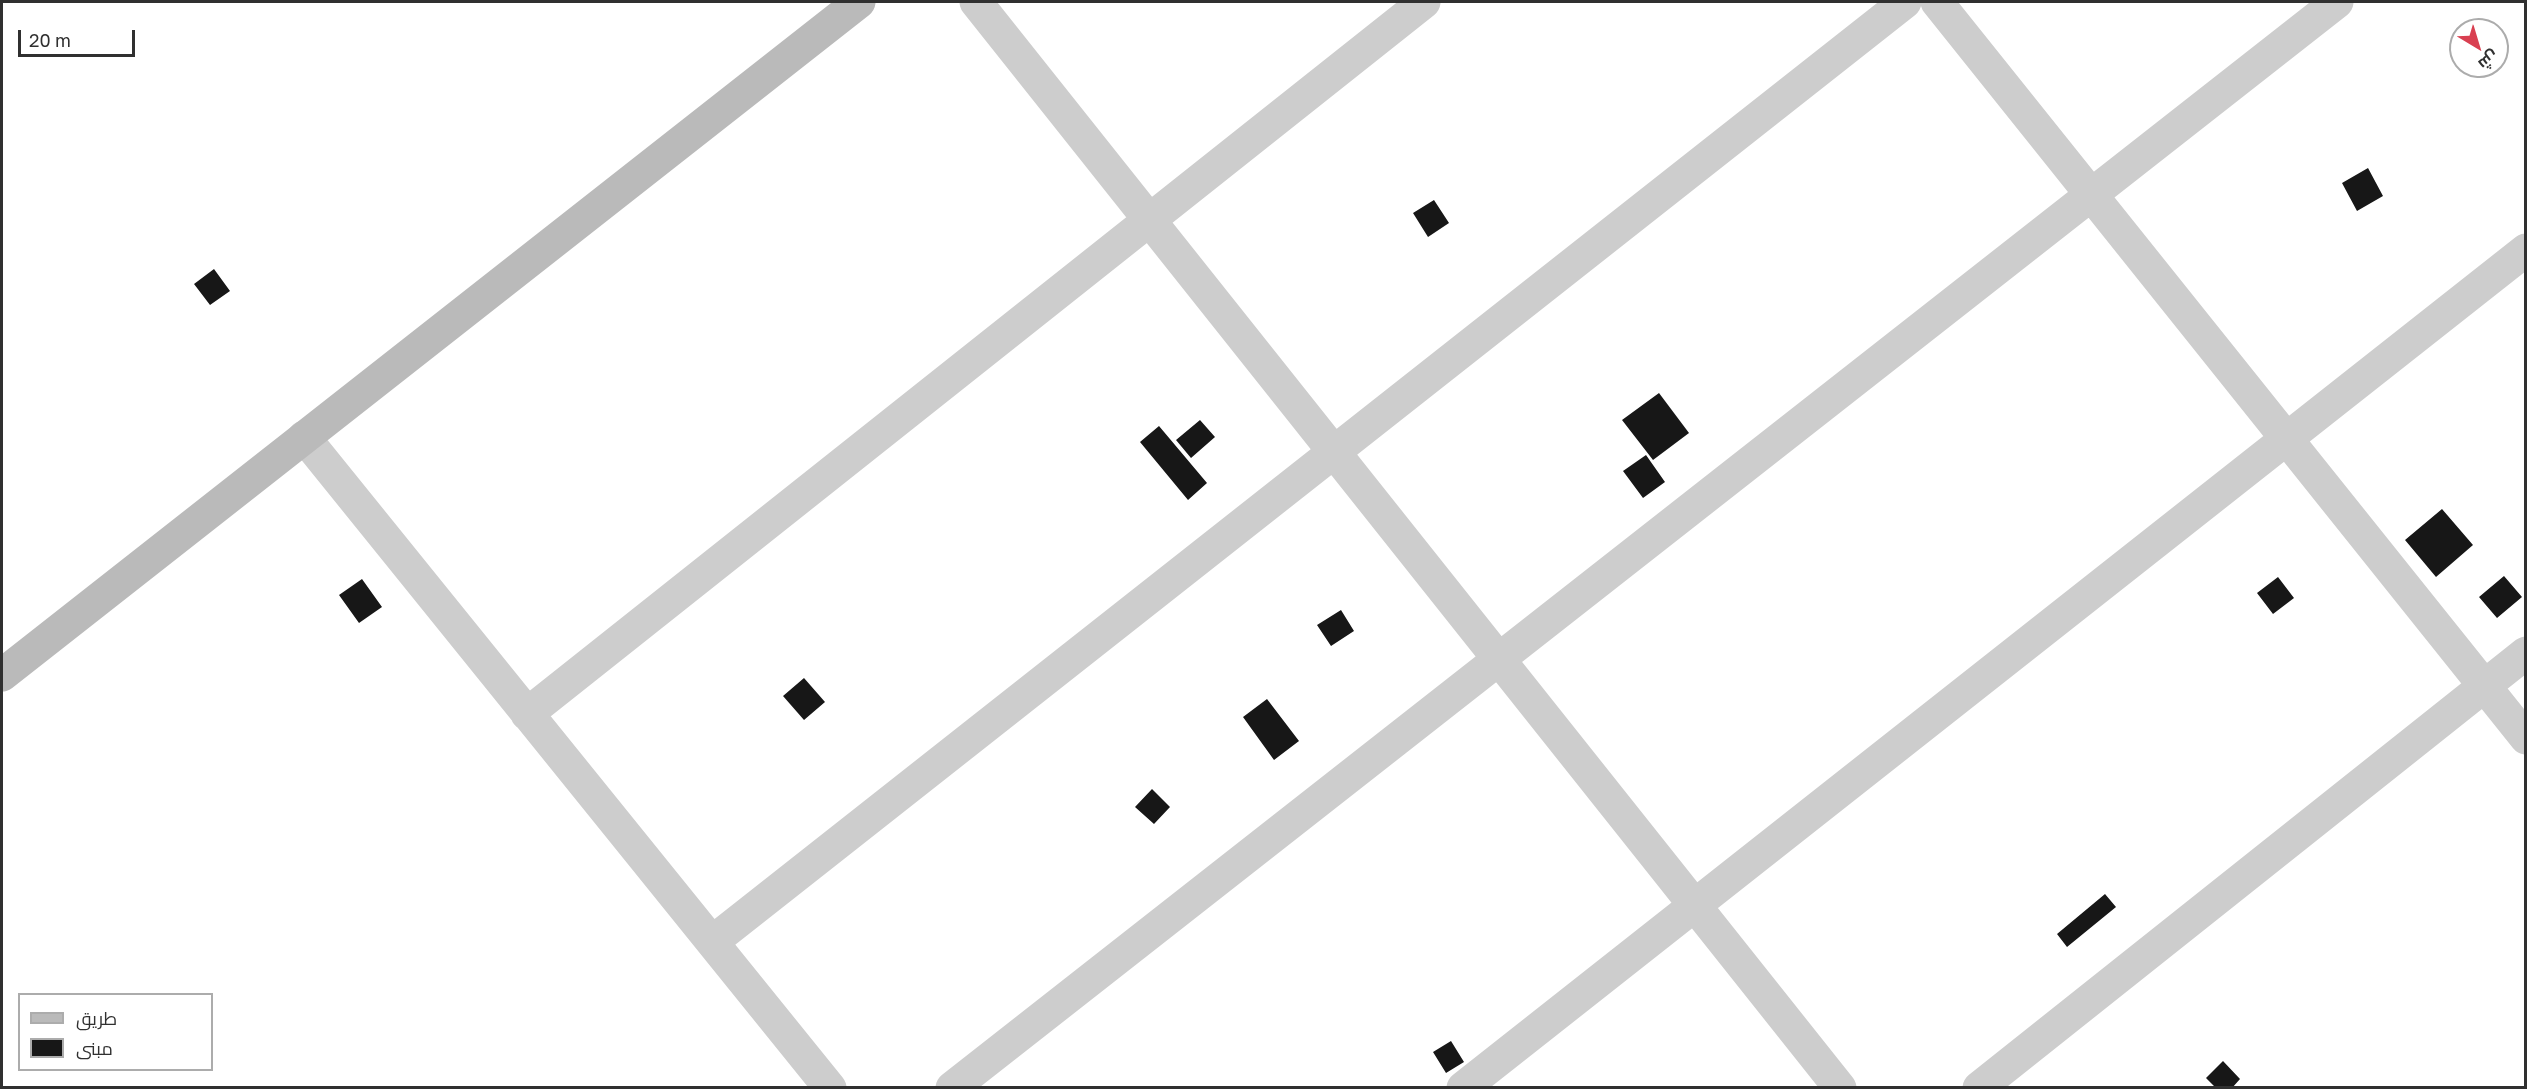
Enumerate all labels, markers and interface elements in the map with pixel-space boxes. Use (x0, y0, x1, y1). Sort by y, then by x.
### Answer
scale bar (21, 18, 138, 56)
north arrow (2449, 18, 2509, 78)
text: 20 m (29, 29, 71, 51)
text: ش (2475, 46, 2503, 75)
legend (18, 993, 213, 1071)
text: طريق (76, 1007, 117, 1029)
text: مبنى (76, 1037, 113, 1059)

